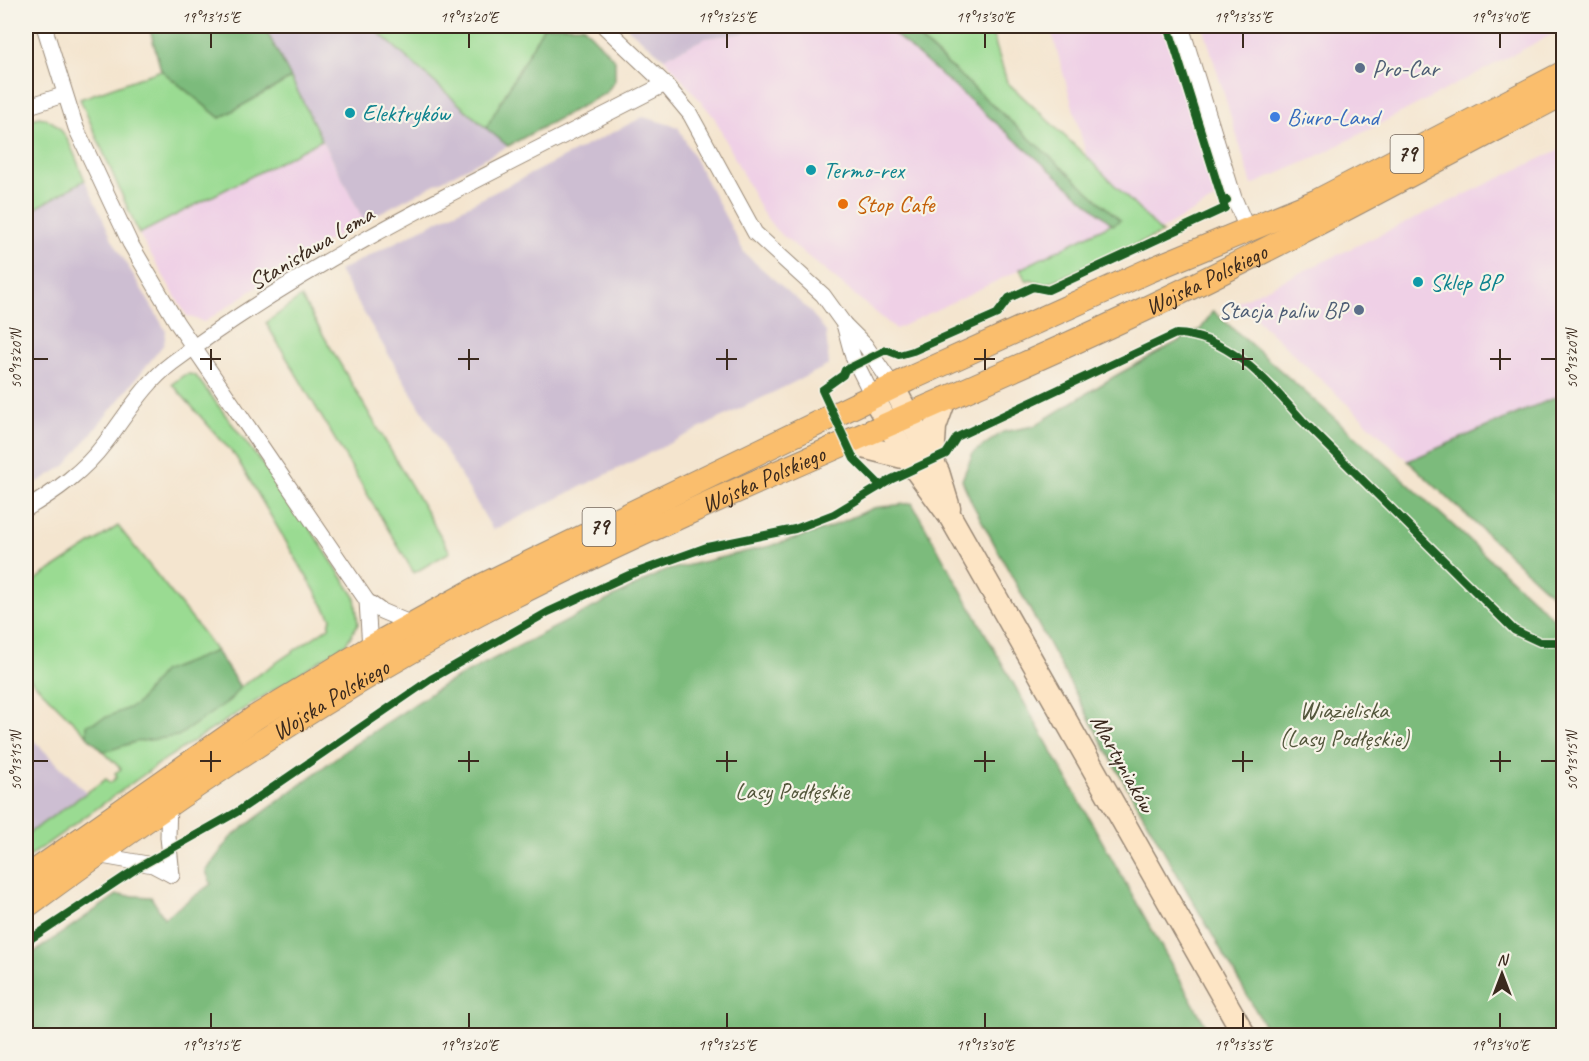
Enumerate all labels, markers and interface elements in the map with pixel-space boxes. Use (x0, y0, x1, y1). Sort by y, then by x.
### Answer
text: 19°13'15"E (182, 8, 242, 27)
text: 19°13'20"E (440, 8, 500, 27)
text: 19°13'25"E (698, 8, 758, 27)
text: 19°13'30"E (956, 8, 1016, 27)
text: 19°13'35"E (1214, 8, 1274, 27)
text: 19°13'40"E (1471, 8, 1531, 27)
place label: Pro-Car (1372, 53, 1441, 83)
marker: Pro-Car (1353, 61, 1367, 75)
place label: Elektryków (362, 98, 451, 128)
place label: Biuro-Land (1287, 102, 1383, 132)
marker: Elektryków (343, 106, 357, 120)
marker: Biuro-Land (1268, 110, 1282, 124)
road number: 79 (1390, 135, 1424, 173)
place label: Termo-rex (823, 155, 906, 185)
marker: Termo-rex (804, 163, 818, 177)
place label: Stop Cafe (855, 189, 937, 219)
marker: Stop Cafe (836, 197, 850, 211)
street label: Stanisława Lema (243, 198, 380, 297)
street label: Wojska Polskiego (1140, 236, 1273, 322)
place label: Sklep BP (1430, 267, 1505, 297)
marker: Sklep BP (1411, 275, 1425, 289)
place label: Stacja paliw BP (1218, 295, 1350, 325)
marker: Stacja paliw BP (1352, 303, 1366, 317)
text: 50°13'20"N (7, 326, 26, 389)
text: 50°13'20"N (1563, 326, 1582, 389)
street label: Wojska Polskiego (697, 438, 831, 520)
road number: 79 (582, 508, 616, 546)
street label: Wojska Polskiego (266, 651, 396, 747)
park label: Wiązieliska (Lasy Podłęskie) (1279, 695, 1410, 753)
street label: Martyniaków (1084, 709, 1163, 819)
text: 50°13'15"N (7, 728, 26, 791)
text: 50°13'15"N (1563, 728, 1582, 791)
park label: Lasy Podłęskie (735, 776, 851, 806)
north arrow (1472, 944, 1532, 1004)
text: N (1497, 950, 1510, 970)
text: 19°13'15"E (182, 1036, 242, 1055)
text: 19°13'20"E (440, 1036, 500, 1055)
text: 19°13'25"E (698, 1036, 758, 1055)
text: 19°13'30"E (956, 1036, 1016, 1055)
text: 19°13'35"E (1214, 1036, 1274, 1055)
text: 19°13'40"E (1471, 1036, 1531, 1055)

